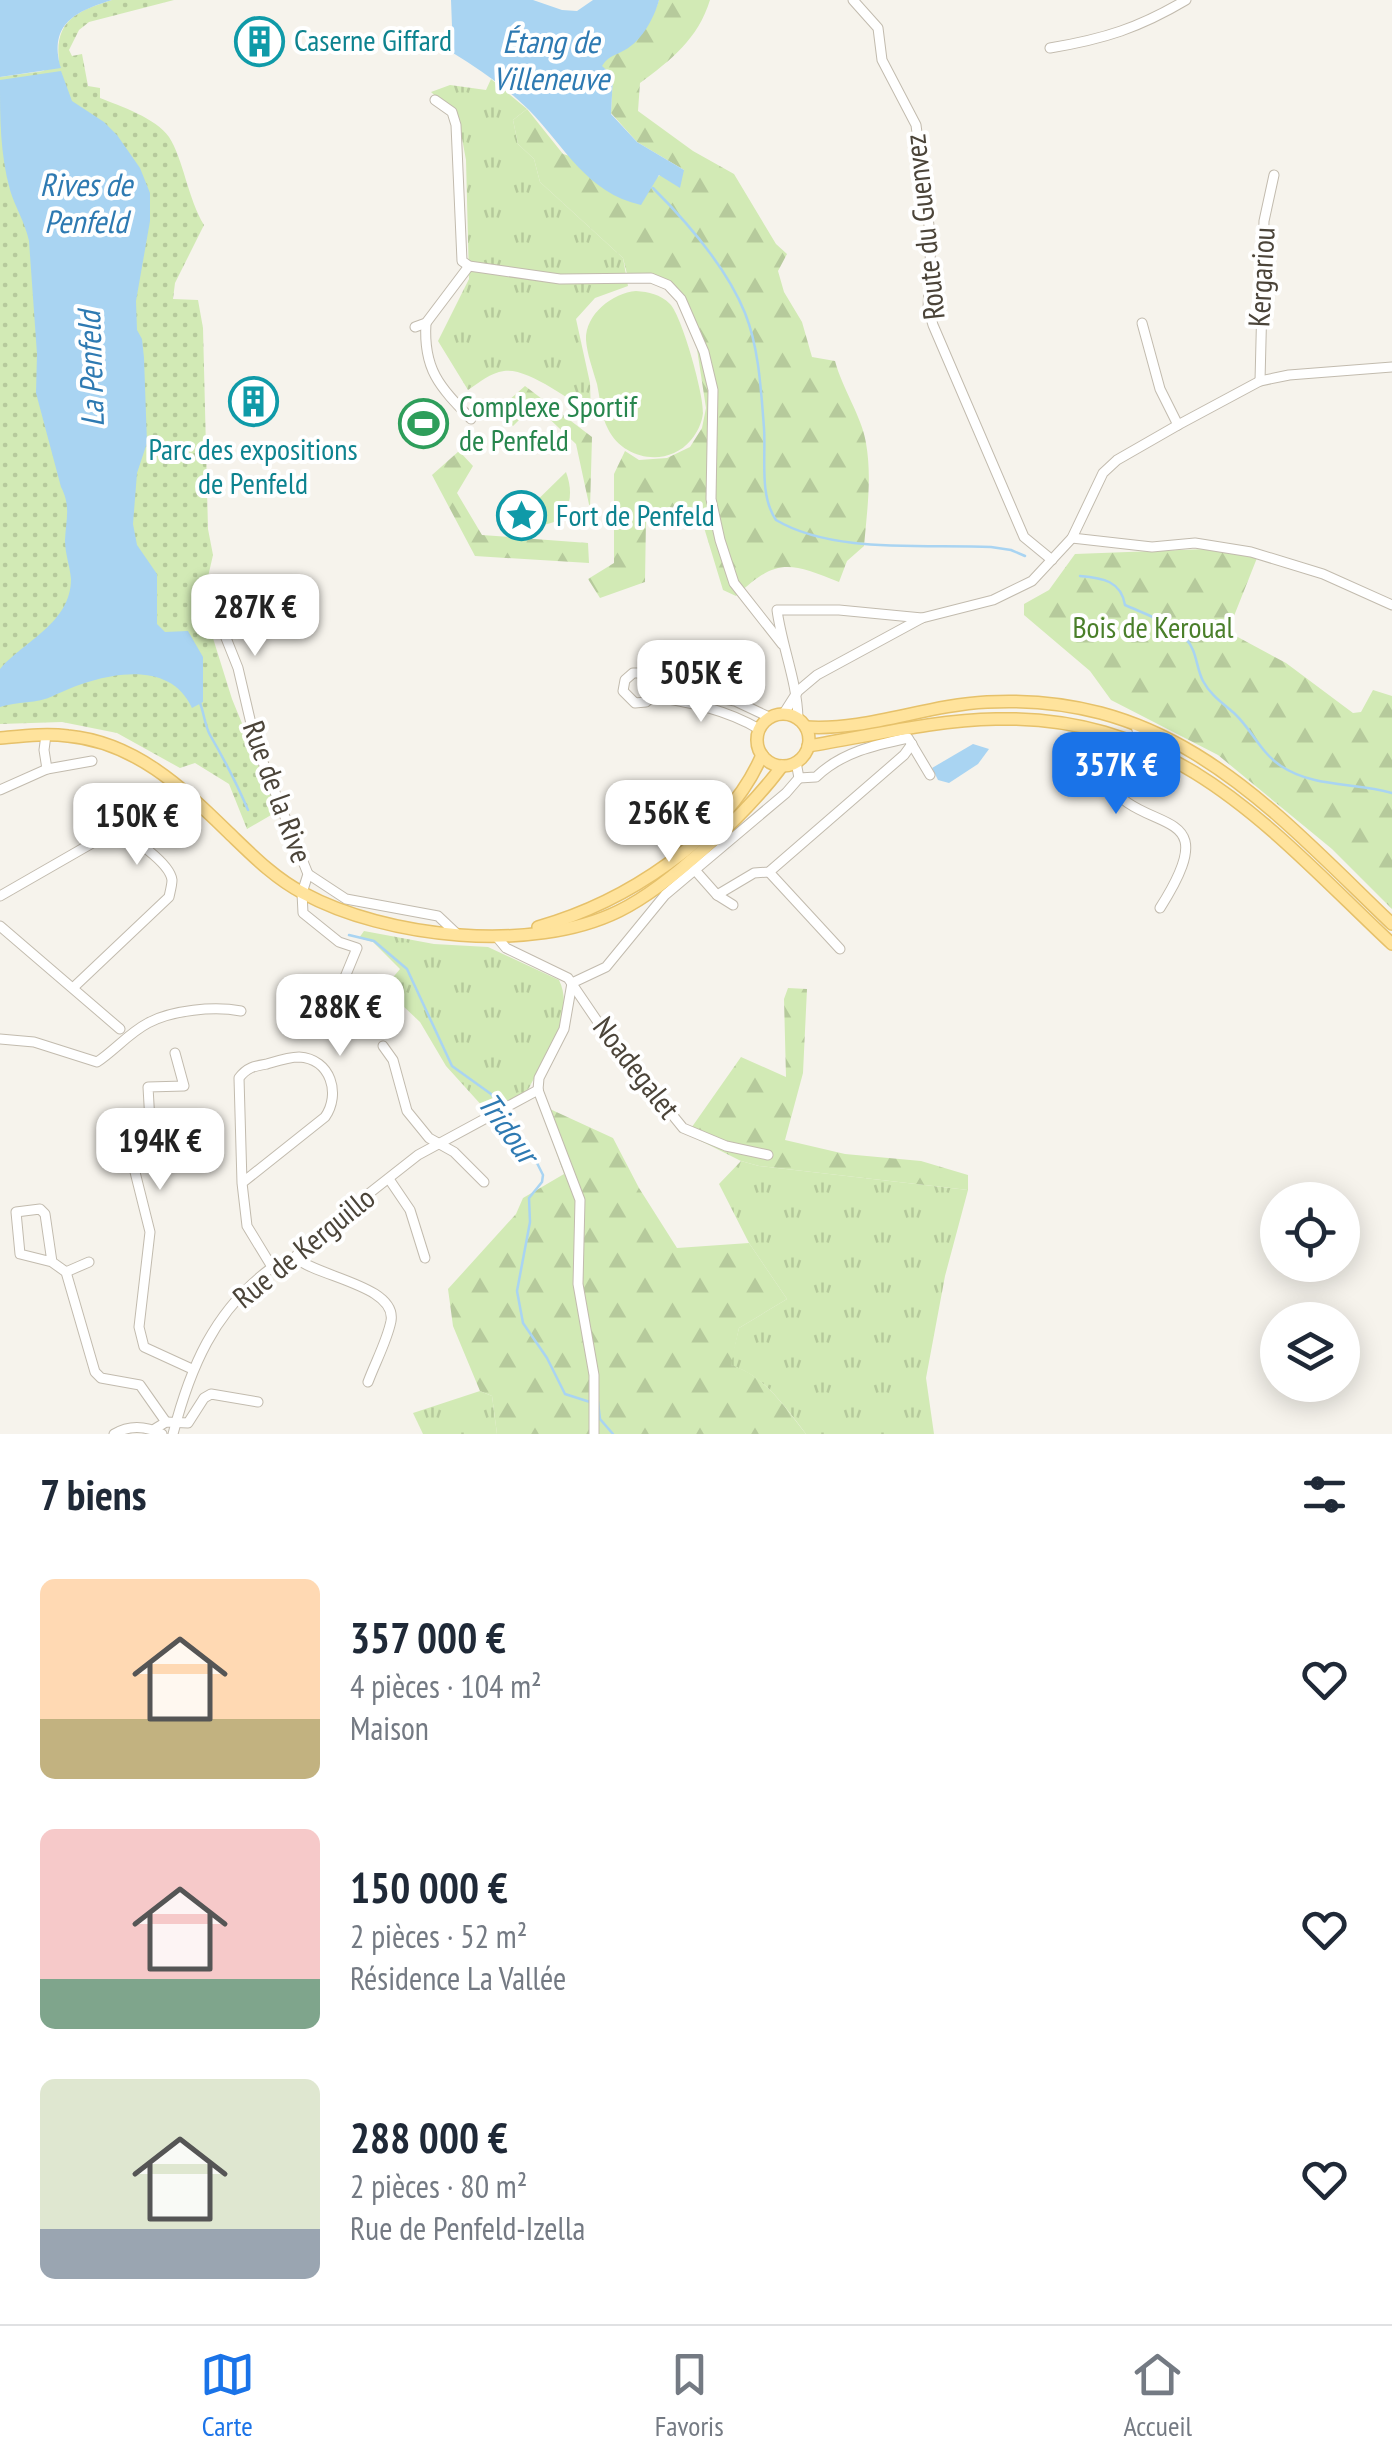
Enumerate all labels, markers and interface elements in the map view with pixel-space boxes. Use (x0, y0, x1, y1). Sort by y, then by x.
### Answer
building icon: Caserne Giffard (233, 15, 285, 67)
place label: Caserne Giffard (294, 20, 452, 59)
water label: Étang de Villeneuve (493, 20, 611, 99)
street label: Route du Guenvez (894, 132, 953, 322)
water label: Rives de Penfeld (40, 163, 134, 242)
street label: Kergariou (1238, 226, 1283, 328)
water label: La Penfeld (67, 306, 113, 428)
building icon: Parc des expositions de Penfeld (227, 375, 279, 427)
place label: Complexe Sportif de Penfeld (459, 386, 638, 459)
sports icon: Complexe Sportif de Penfeld (398, 398, 450, 450)
place label: Parc des expositions de Penfeld (148, 429, 358, 502)
place icon: Fort de Penfeld (495, 490, 547, 542)
place label: Fort de Penfeld (556, 495, 715, 534)
pin: 287K € (174, 574, 336, 659)
text: 287K € (213, 585, 297, 627)
park label: Bois de Keroual (1072, 607, 1234, 646)
pin: 505K € (620, 640, 782, 725)
text: 505K € (659, 651, 743, 693)
street label: Rue de la Rive (235, 715, 322, 868)
pin: 357K € (1035, 732, 1197, 817)
text: 357K € (1074, 743, 1158, 785)
pin: 256K € (588, 780, 750, 865)
pin: 150K € (56, 783, 218, 868)
text: 256K € (627, 791, 711, 833)
text: 150K € (95, 794, 179, 836)
pin: 288K € (259, 974, 421, 1059)
text: 288K € (298, 985, 382, 1027)
street label: Noadegalet (585, 1008, 690, 1126)
water label: Tridour (469, 1084, 551, 1175)
pin: 194K € (79, 1108, 241, 1193)
text: 194K € (118, 1119, 202, 1161)
street label: Rue de Kerguillo (224, 1178, 382, 1316)
map controls (1260, 1182, 1360, 1402)
button: locate (1260, 1182, 1360, 1282)
button: layers (1260, 1302, 1360, 1402)
text: 7 biens (40, 1467, 146, 1522)
icon: filters (1297, 1467, 1352, 1522)
text: 357 000 € (350, 1610, 506, 1665)
icon: home (120, 1619, 240, 1739)
icon: heart (1297, 1652, 1352, 1707)
text: 4 pièces · 104 m² (350, 1665, 542, 1707)
text: Maison (350, 1707, 429, 1749)
text: 150 000 € (350, 1860, 508, 1915)
icon: home (120, 1869, 240, 1989)
icon: heart (1297, 1902, 1352, 1957)
text: 2 pièces · 52 m² (350, 1915, 527, 1957)
text: Résidence La Vallée (350, 1957, 566, 1999)
text: 288 000 € (350, 2110, 508, 2165)
icon: home (120, 2119, 240, 2239)
icon: heart (1297, 2152, 1352, 2207)
text: 2 pièces · 80 m² (350, 2165, 527, 2207)
text: Rue de Penfeld-Izella (350, 2207, 585, 2249)
tab: Carte (200, 2347, 255, 2444)
tab: Favoris (655, 2347, 724, 2444)
tab: Accueil (1123, 2347, 1192, 2444)

